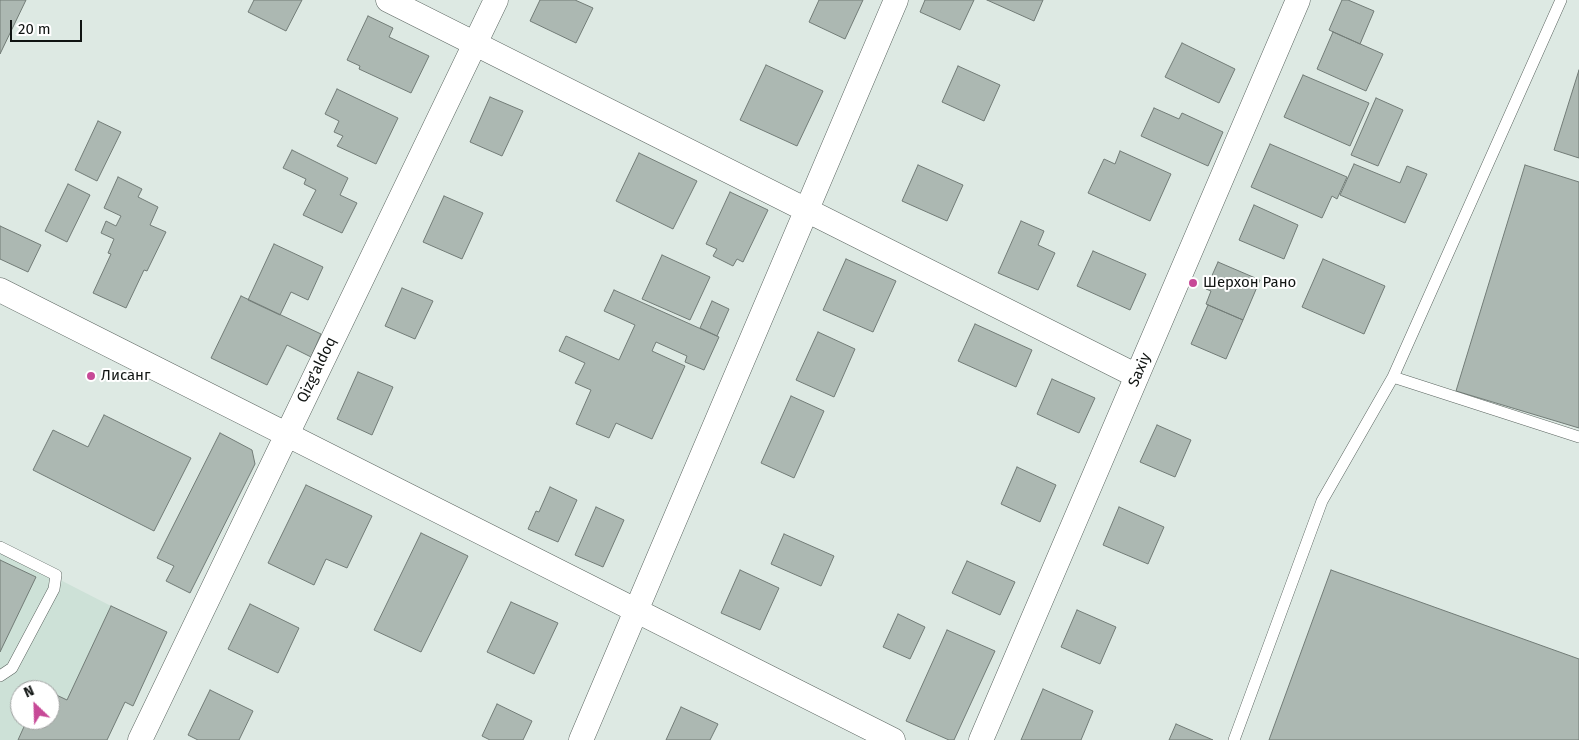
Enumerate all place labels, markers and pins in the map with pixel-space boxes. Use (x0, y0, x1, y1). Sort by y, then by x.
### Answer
place label: Шерхон Рано (1203, 274, 1296, 292)
marker: Шерхон Рано (1187, 277, 1199, 289)
place label: Лисанг (101, 367, 150, 385)
marker: Лисанг (85, 370, 97, 382)

